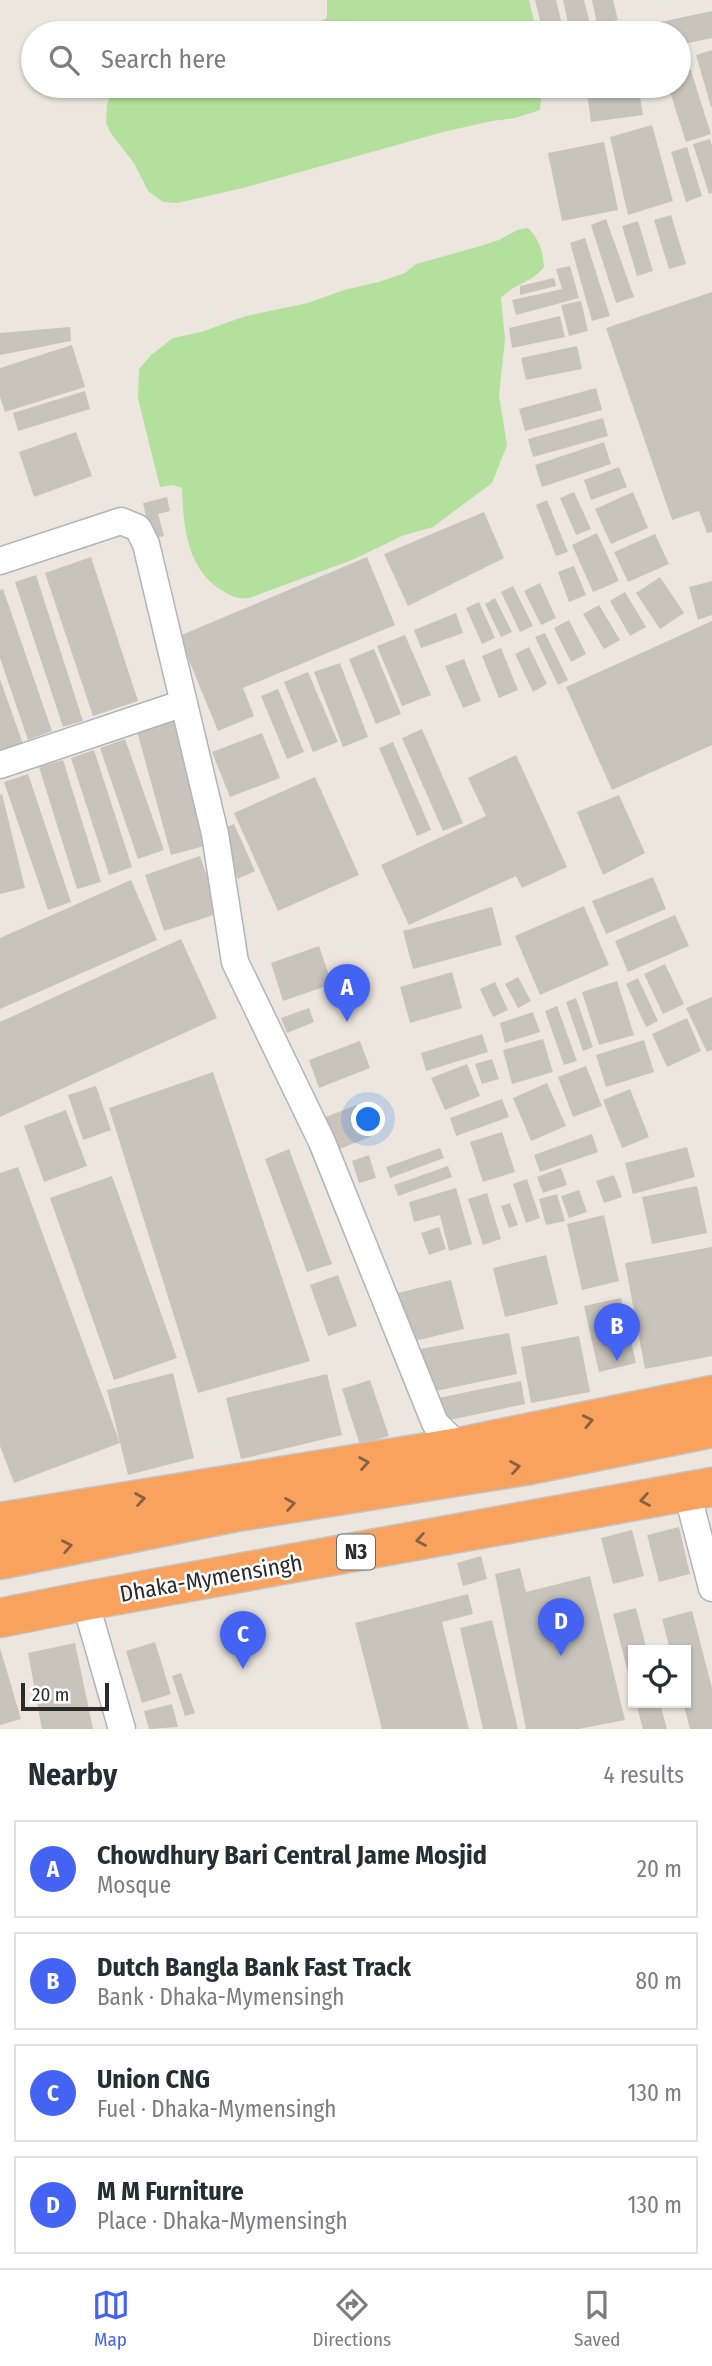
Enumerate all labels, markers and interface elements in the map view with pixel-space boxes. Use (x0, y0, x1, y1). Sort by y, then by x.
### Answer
search box (21, 21, 691, 98)
icon: search (45, 41, 83, 79)
text: Search here (101, 44, 226, 75)
pin: A (324, 964, 370, 1022)
your location (351, 1102, 385, 1136)
pin: B (594, 1303, 640, 1361)
one-way arrow (582, 1414, 594, 1429)
one-way arrow (359, 1456, 370, 1471)
one-way arrow (509, 1460, 521, 1475)
one-way arrow (639, 1491, 651, 1506)
one-way arrow (134, 1492, 146, 1507)
one-way arrow (284, 1497, 296, 1512)
one-way arrow (415, 1532, 427, 1547)
road number: N3 (337, 1534, 375, 1570)
one-way arrow (61, 1540, 73, 1555)
street label: Dhaka-Mymensingh (117, 1548, 305, 1608)
pin: D (538, 1598, 584, 1656)
pin: C (220, 1611, 266, 1669)
map controls (628, 1645, 691, 1708)
button: locate (628, 1645, 691, 1708)
scale bar (21, 1680, 108, 1712)
text: 20 m (32, 1683, 69, 1706)
text: Nearby (28, 1757, 117, 1793)
text: 4 results (603, 1761, 684, 1789)
text: Chowdhury Bari Central Jame Mosjid (97, 1840, 487, 1871)
text: A (47, 1855, 59, 1883)
text: 20 m (637, 1855, 682, 1883)
text: Mosque (97, 1871, 171, 1899)
text: Dutch Bangla Bank Fast Track (97, 1952, 411, 1983)
text: B (47, 1967, 59, 1995)
text: 80 m (635, 1967, 682, 1995)
text: Bank · Dhaka-Mymensingh (97, 1983, 344, 2011)
text: Union CNG (97, 2064, 210, 2095)
text: C (47, 2079, 59, 2107)
text: 130 m (628, 2079, 682, 2107)
text: Fuel · Dhaka-Mymensingh (97, 2095, 336, 2123)
text: M M Furniture (97, 2176, 244, 2207)
text: D (46, 2191, 60, 2219)
text: 130 m (628, 2191, 682, 2219)
text: Place · Dhaka-Mymensingh (97, 2207, 348, 2235)
tab: Map (92, 2286, 130, 2351)
tab: Directions (313, 2286, 391, 2351)
tab: Saved (574, 2286, 620, 2351)

